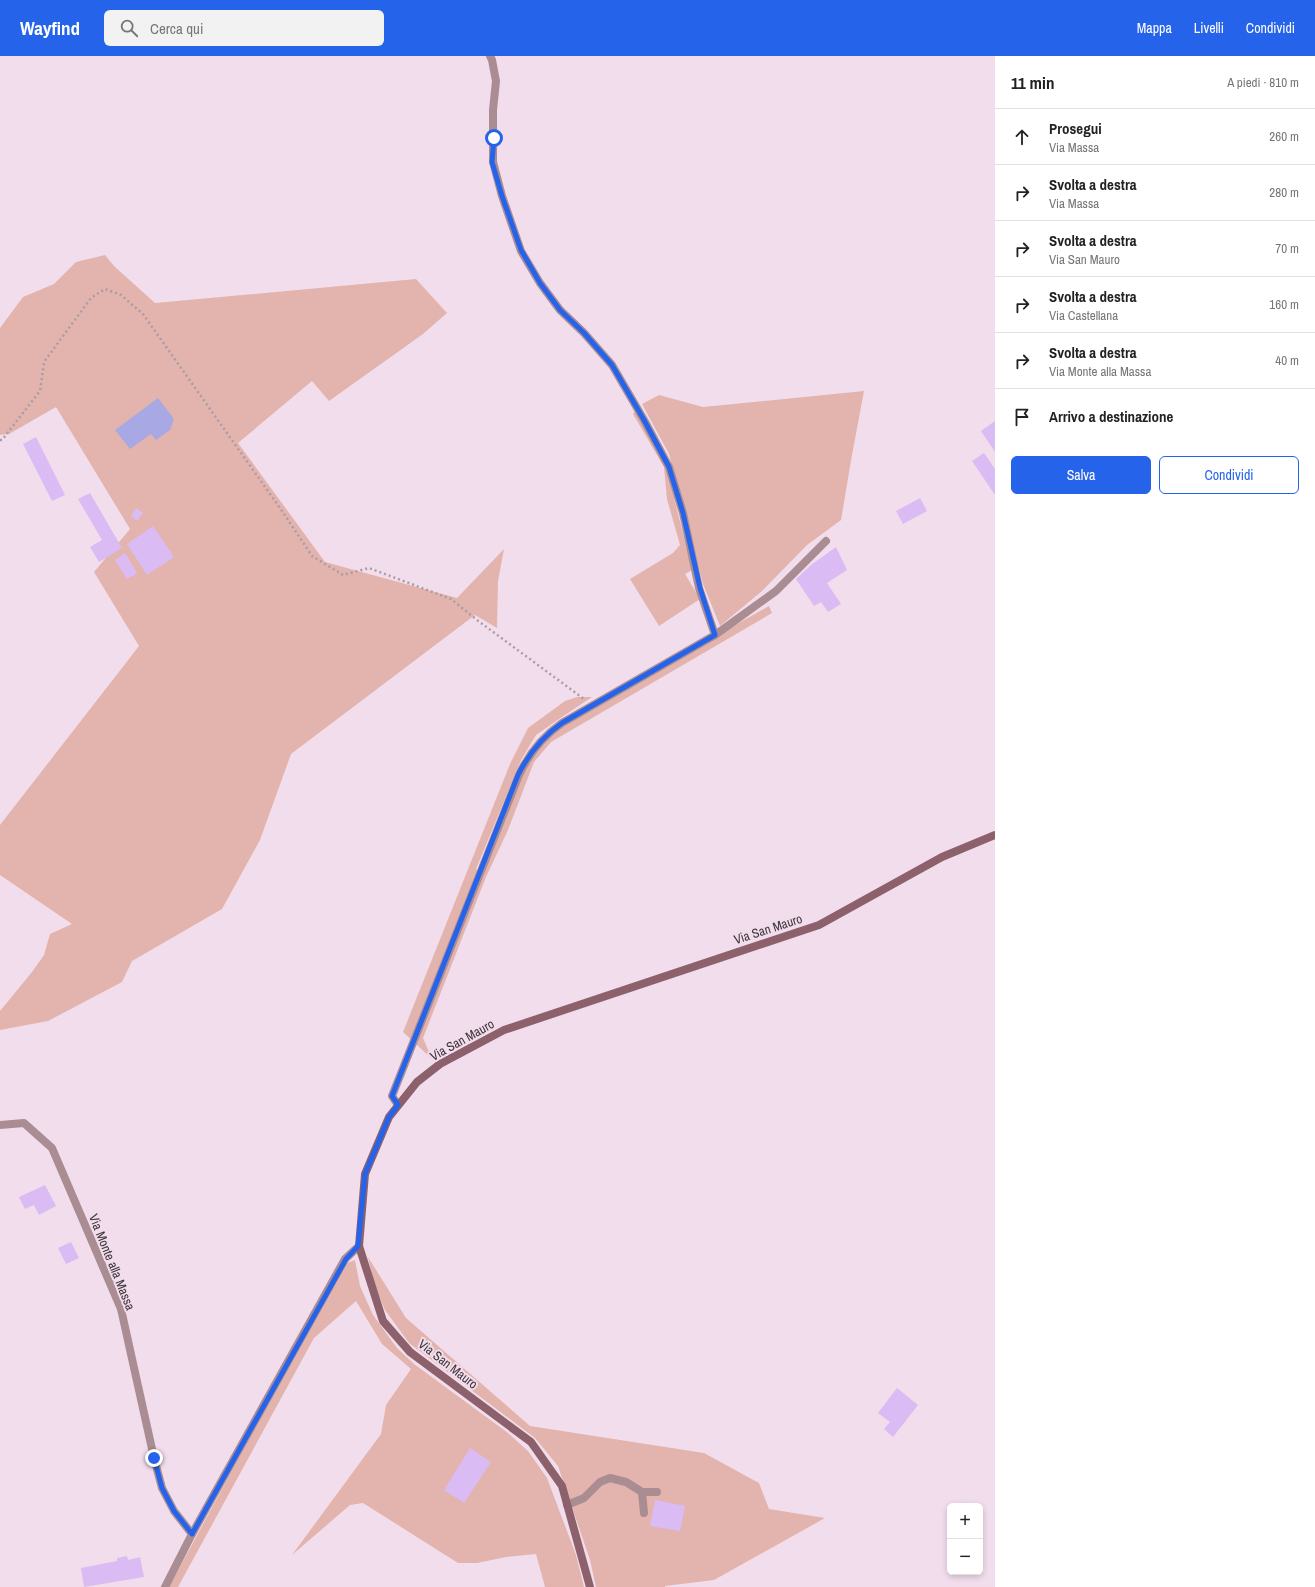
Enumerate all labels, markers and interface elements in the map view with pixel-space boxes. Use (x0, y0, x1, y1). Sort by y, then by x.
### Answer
search box (104, 10, 384, 46)
text: Wayfind (20, 15, 80, 41)
icon: search (118, 17, 140, 39)
text: Cerca qui (150, 18, 203, 39)
text: Mappa (1137, 19, 1172, 37)
text: Livelli (1194, 19, 1224, 37)
text: Condividi (1246, 19, 1295, 37)
text: 11 min (1011, 71, 1054, 94)
text: A piedi · 810 m (1227, 74, 1299, 91)
text: Prosegui (1049, 118, 1102, 139)
icon: ahead (1011, 126, 1033, 148)
text: 260 m (1269, 128, 1299, 145)
route start (485, 129, 503, 147)
text: Via Massa (1049, 139, 1099, 156)
text: Svolta a destra (1049, 174, 1137, 195)
icon: right (1011, 182, 1033, 204)
text: 280 m (1269, 184, 1299, 201)
text: Via Massa (1049, 195, 1099, 212)
text: Svolta a destra (1049, 230, 1137, 251)
icon: right (1011, 238, 1033, 260)
text: 70 m (1275, 240, 1299, 257)
text: Via San Mauro (1049, 251, 1120, 268)
text: Svolta a destra (1049, 286, 1137, 307)
icon: right (1011, 294, 1033, 316)
text: 160 m (1269, 296, 1299, 313)
text: Via Castellana (1049, 307, 1118, 324)
text: Svolta a destra (1049, 342, 1137, 363)
icon: right (1011, 350, 1033, 372)
text: 40 m (1275, 352, 1299, 369)
text: Via Monte alla Massa (1049, 363, 1151, 380)
icon: arrive (1011, 406, 1033, 428)
text: Arrivo a destinazione (1049, 406, 1173, 427)
button: Salva (1011, 456, 1151, 494)
button: Condividi (1159, 456, 1299, 494)
street label: Via San Mauro (732, 910, 804, 948)
street label: Via San Mauro (427, 1015, 497, 1065)
street label: Via Monte alla Massa (85, 1211, 139, 1313)
street label: Via San Mauro (415, 1335, 481, 1393)
route end (145, 1449, 163, 1467)
map controls (947, 1503, 983, 1575)
button: + (947, 1503, 983, 1539)
button: − (947, 1539, 983, 1575)

